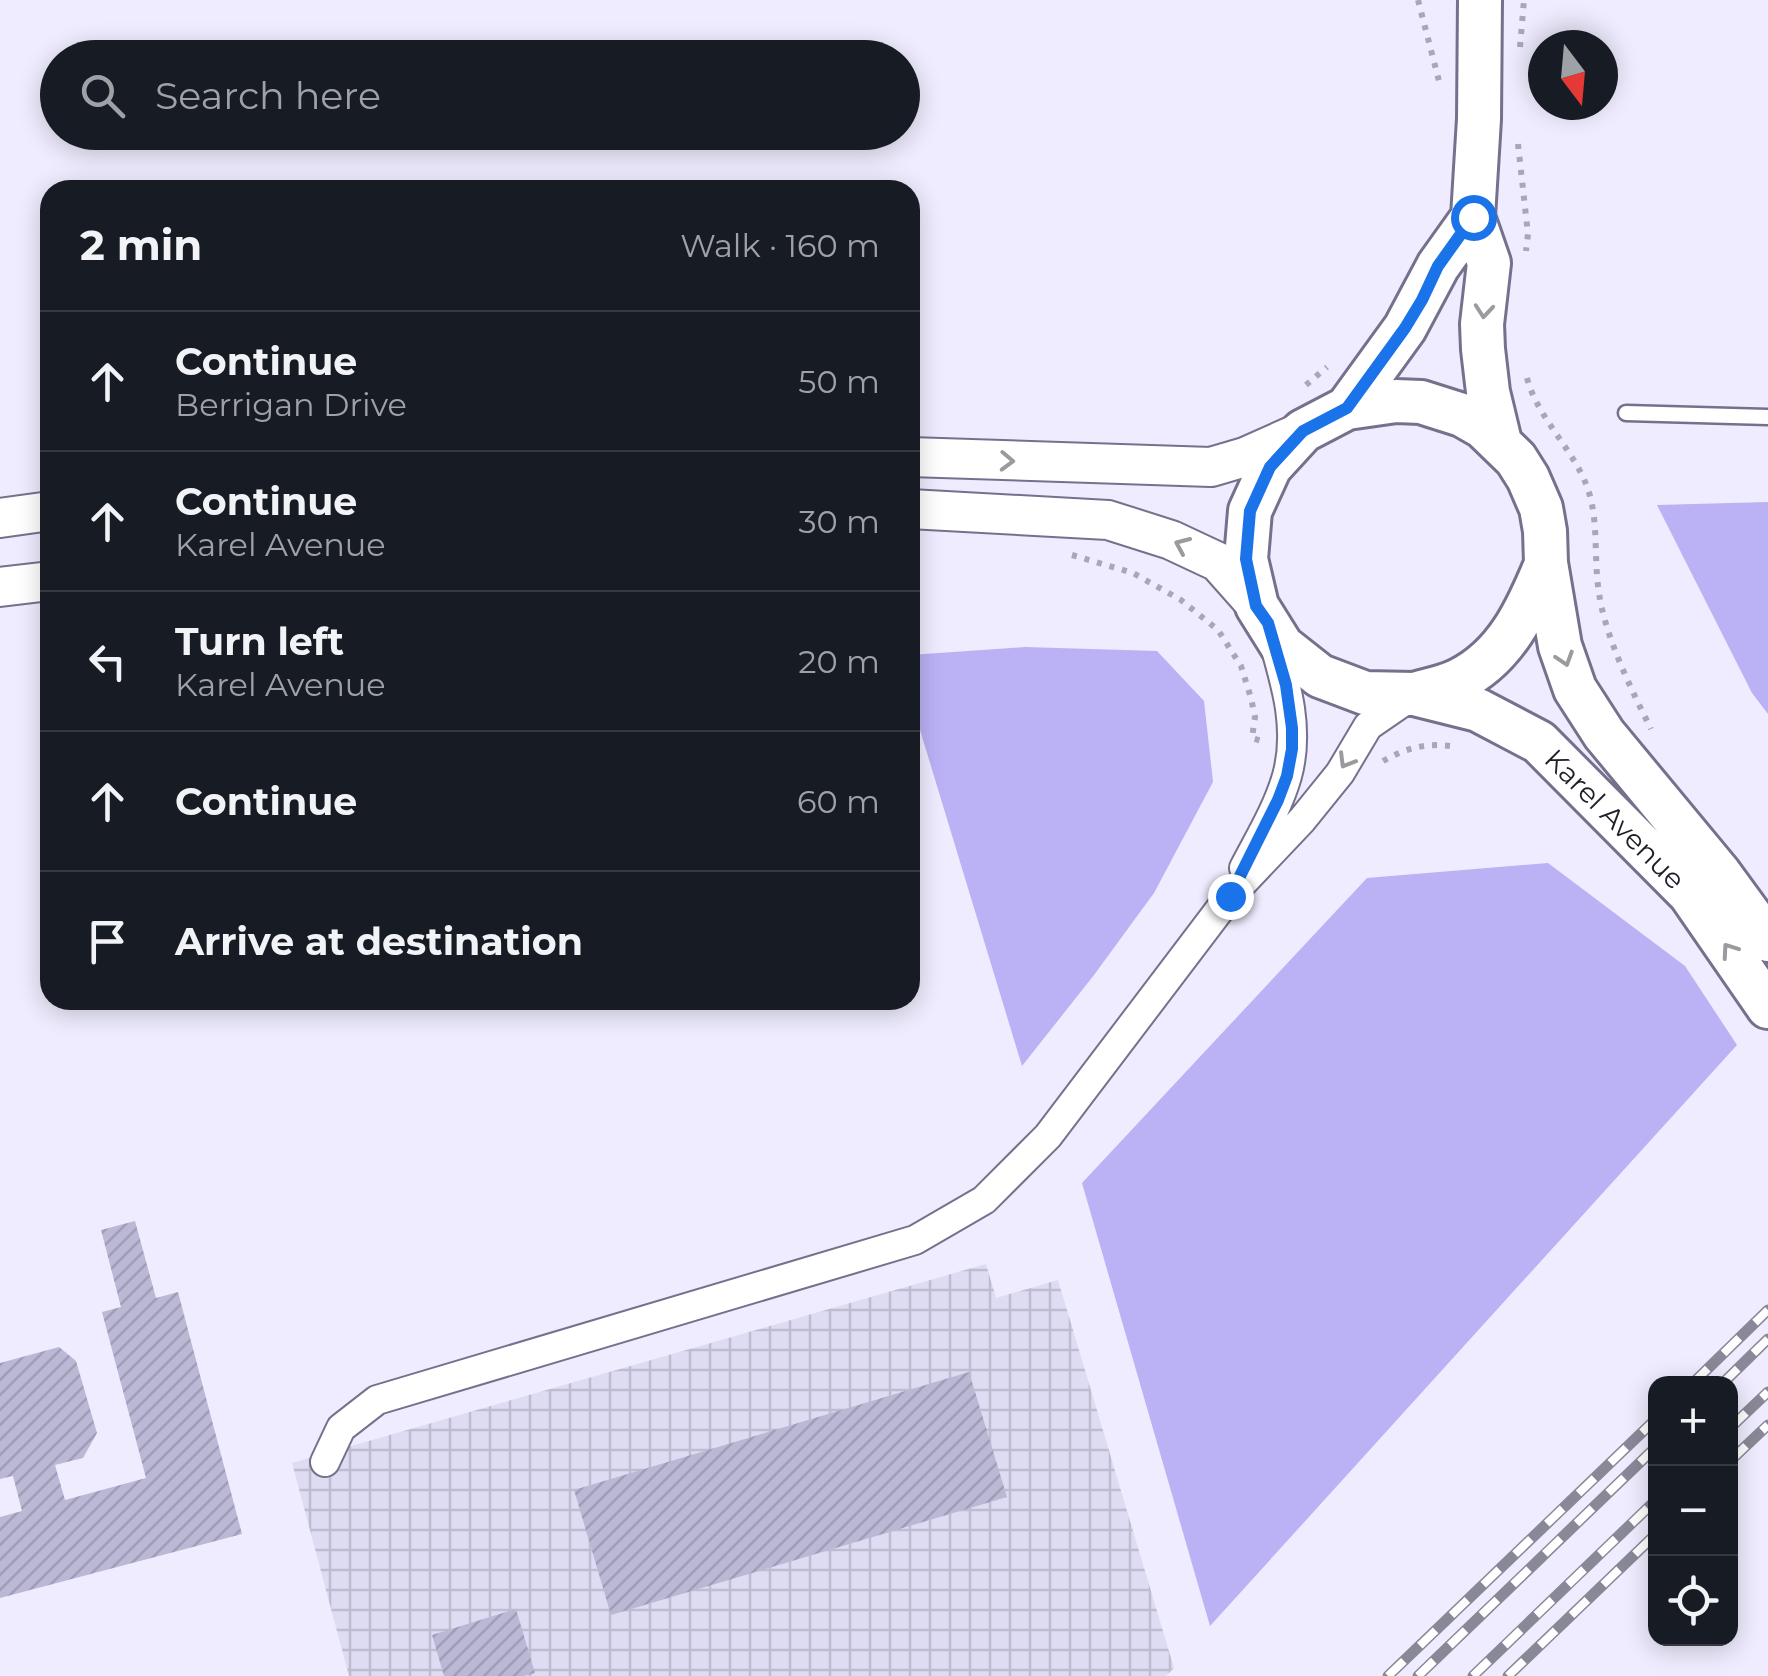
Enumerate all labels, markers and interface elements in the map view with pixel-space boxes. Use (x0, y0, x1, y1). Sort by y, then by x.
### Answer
north arrow (1528, 30, 1618, 120)
search box (40, 40, 920, 150)
icon: search (75, 68, 130, 123)
text: Search here (155, 72, 381, 119)
route start (1451, 195, 1497, 241)
text: 2 min (80, 219, 202, 271)
text: Walk · 160 m (680, 226, 880, 265)
one-way arrow (1474, 304, 1496, 320)
text: Continue (175, 338, 357, 385)
icon: ahead (80, 354, 135, 409)
text: 50 m (798, 362, 880, 401)
text: Berrigan Drive (175, 385, 407, 424)
one-way arrow (1000, 450, 1016, 471)
text: Continue (175, 478, 357, 525)
icon: ahead (80, 494, 135, 549)
text: 30 m (798, 502, 880, 541)
text: Karel Avenue (175, 525, 386, 564)
one-way arrow (1174, 538, 1192, 558)
text: Turn left (175, 618, 344, 665)
icon: left (80, 634, 135, 689)
text: 20 m (798, 642, 880, 681)
one-way arrow (1553, 649, 1573, 666)
text: Karel Avenue (175, 665, 386, 704)
street label: Karel Avenue (1538, 742, 1692, 896)
one-way arrow (1340, 750, 1359, 768)
icon: ahead (80, 774, 135, 829)
text: Continue (175, 778, 357, 825)
text: 60 m (797, 782, 880, 821)
route end (1208, 874, 1254, 920)
icon: arrive (80, 914, 135, 969)
text: Arrive at destination (175, 918, 583, 965)
one-way arrow (1723, 943, 1741, 962)
map controls (1648, 1376, 1738, 1646)
button: + (1648, 1376, 1738, 1466)
button: − (1648, 1466, 1738, 1556)
button: locate (1648, 1556, 1738, 1646)

